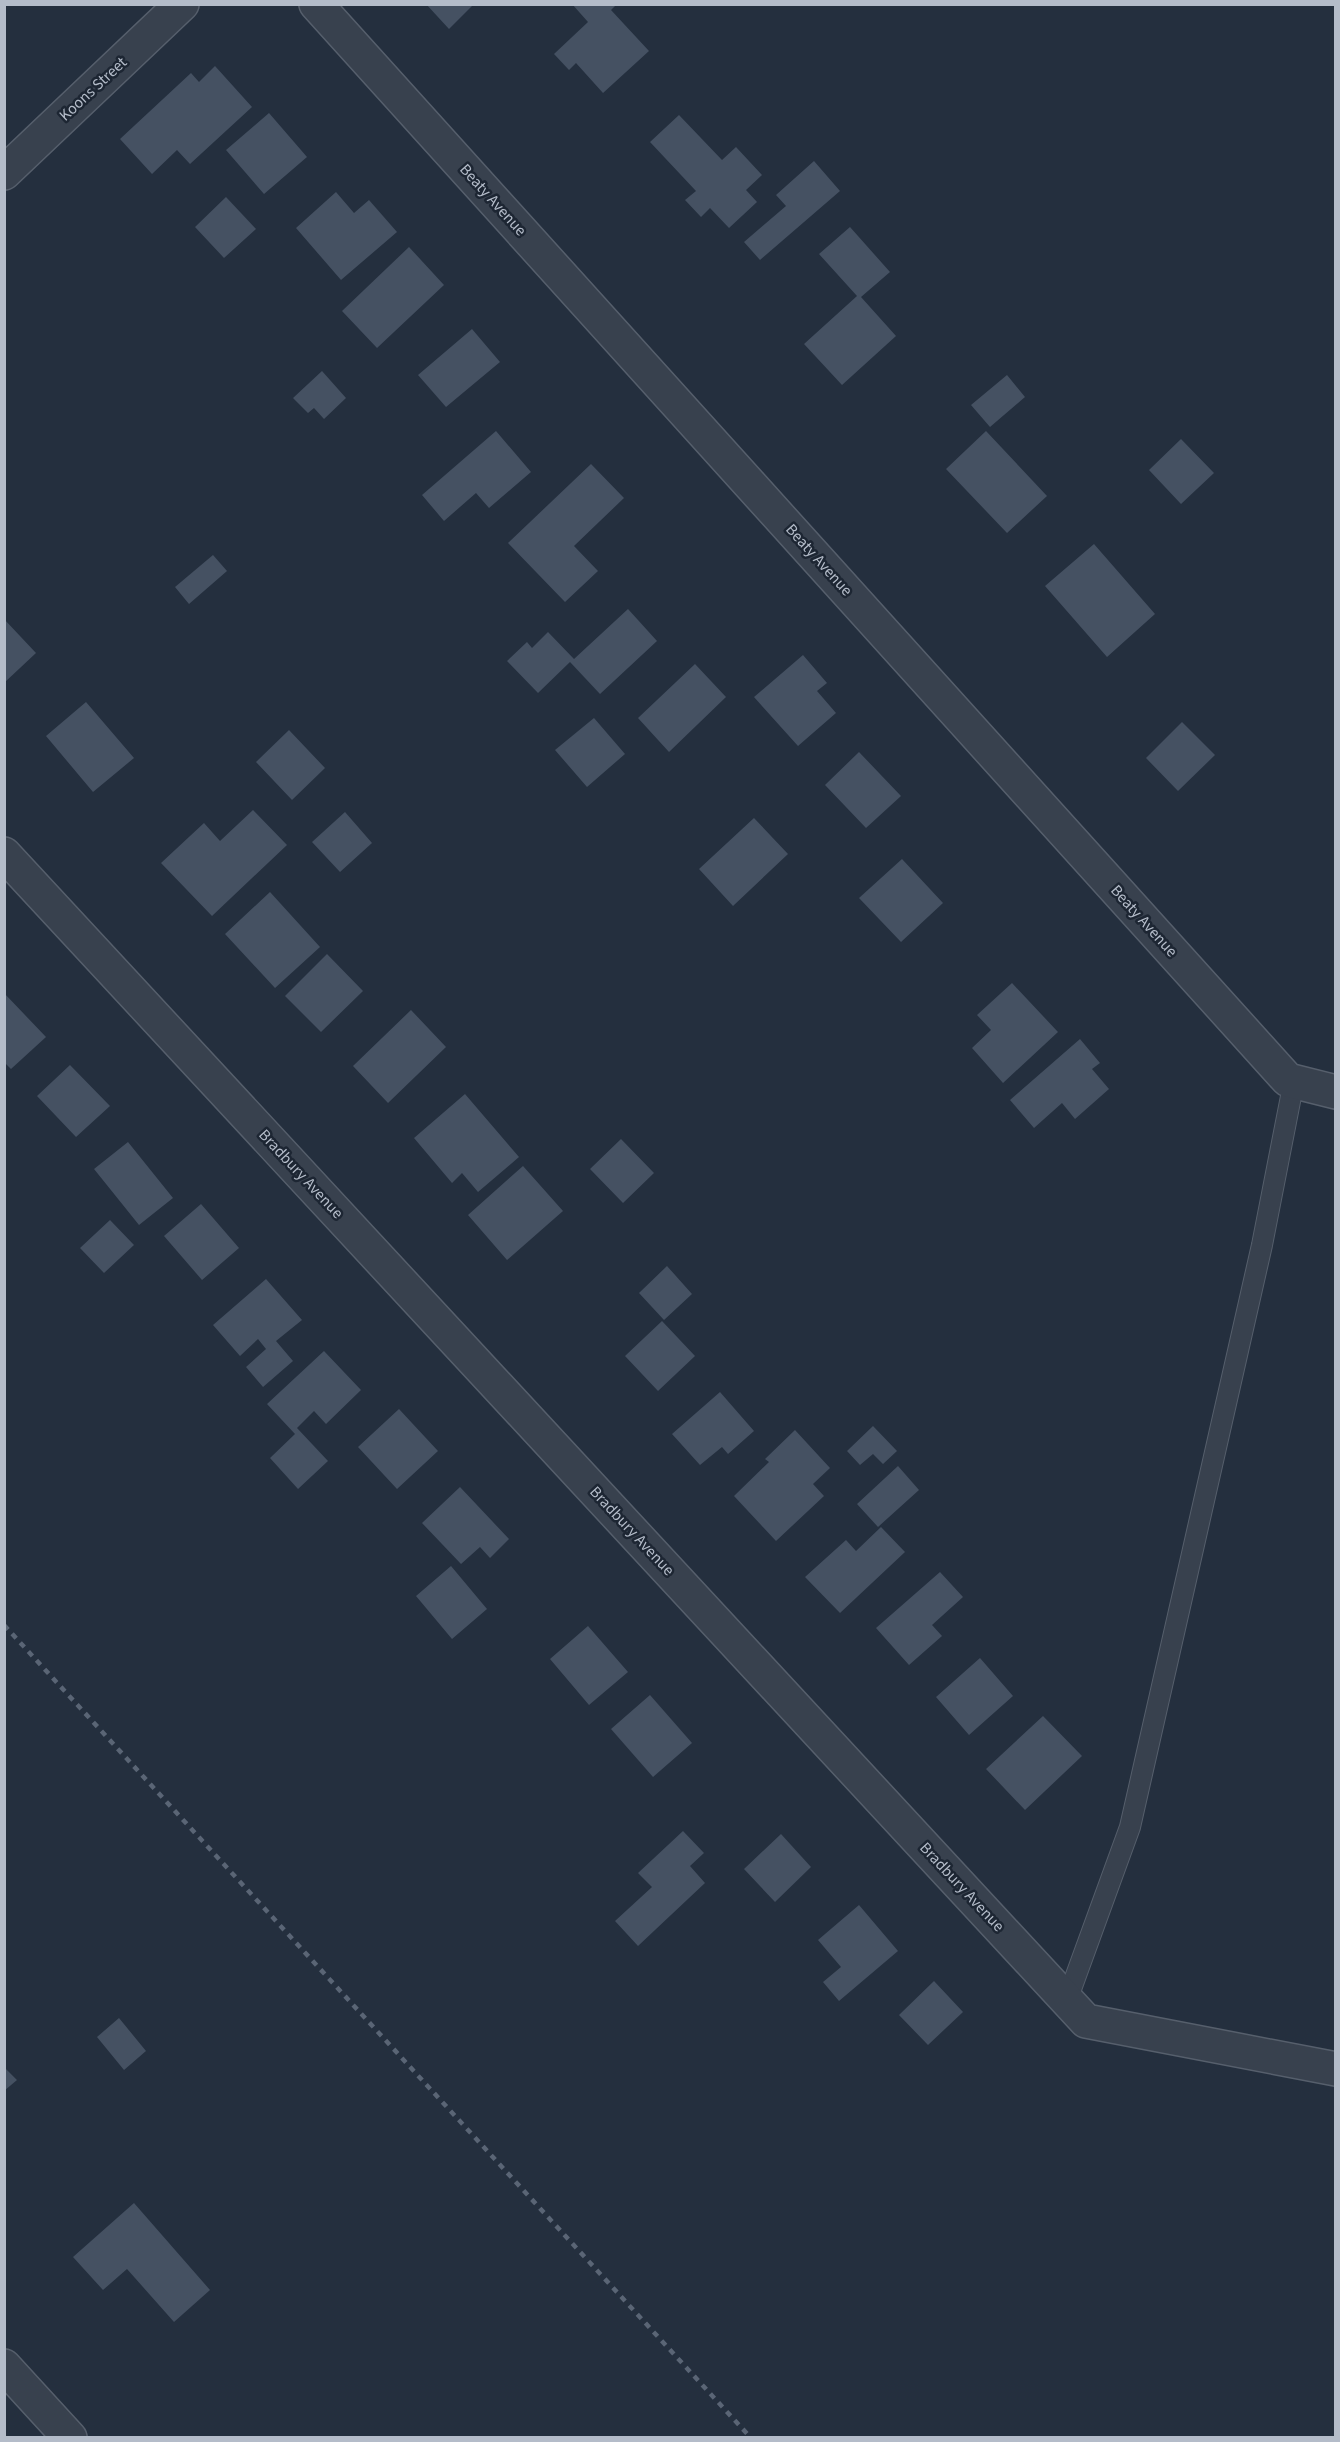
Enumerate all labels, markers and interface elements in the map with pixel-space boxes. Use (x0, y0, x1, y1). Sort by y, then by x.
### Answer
street label: Koons Street (54, 51, 132, 126)
street label: Beaty Avenue (455, 159, 531, 241)
street label: Beaty Avenue (781, 519, 857, 601)
street label: Beaty Avenue (1106, 880, 1182, 962)
street label: Bradbury Avenue (254, 1124, 348, 1224)
street label: Bradbury Avenue (585, 1481, 679, 1581)
street label: Bradbury Avenue (915, 1837, 1009, 1937)

